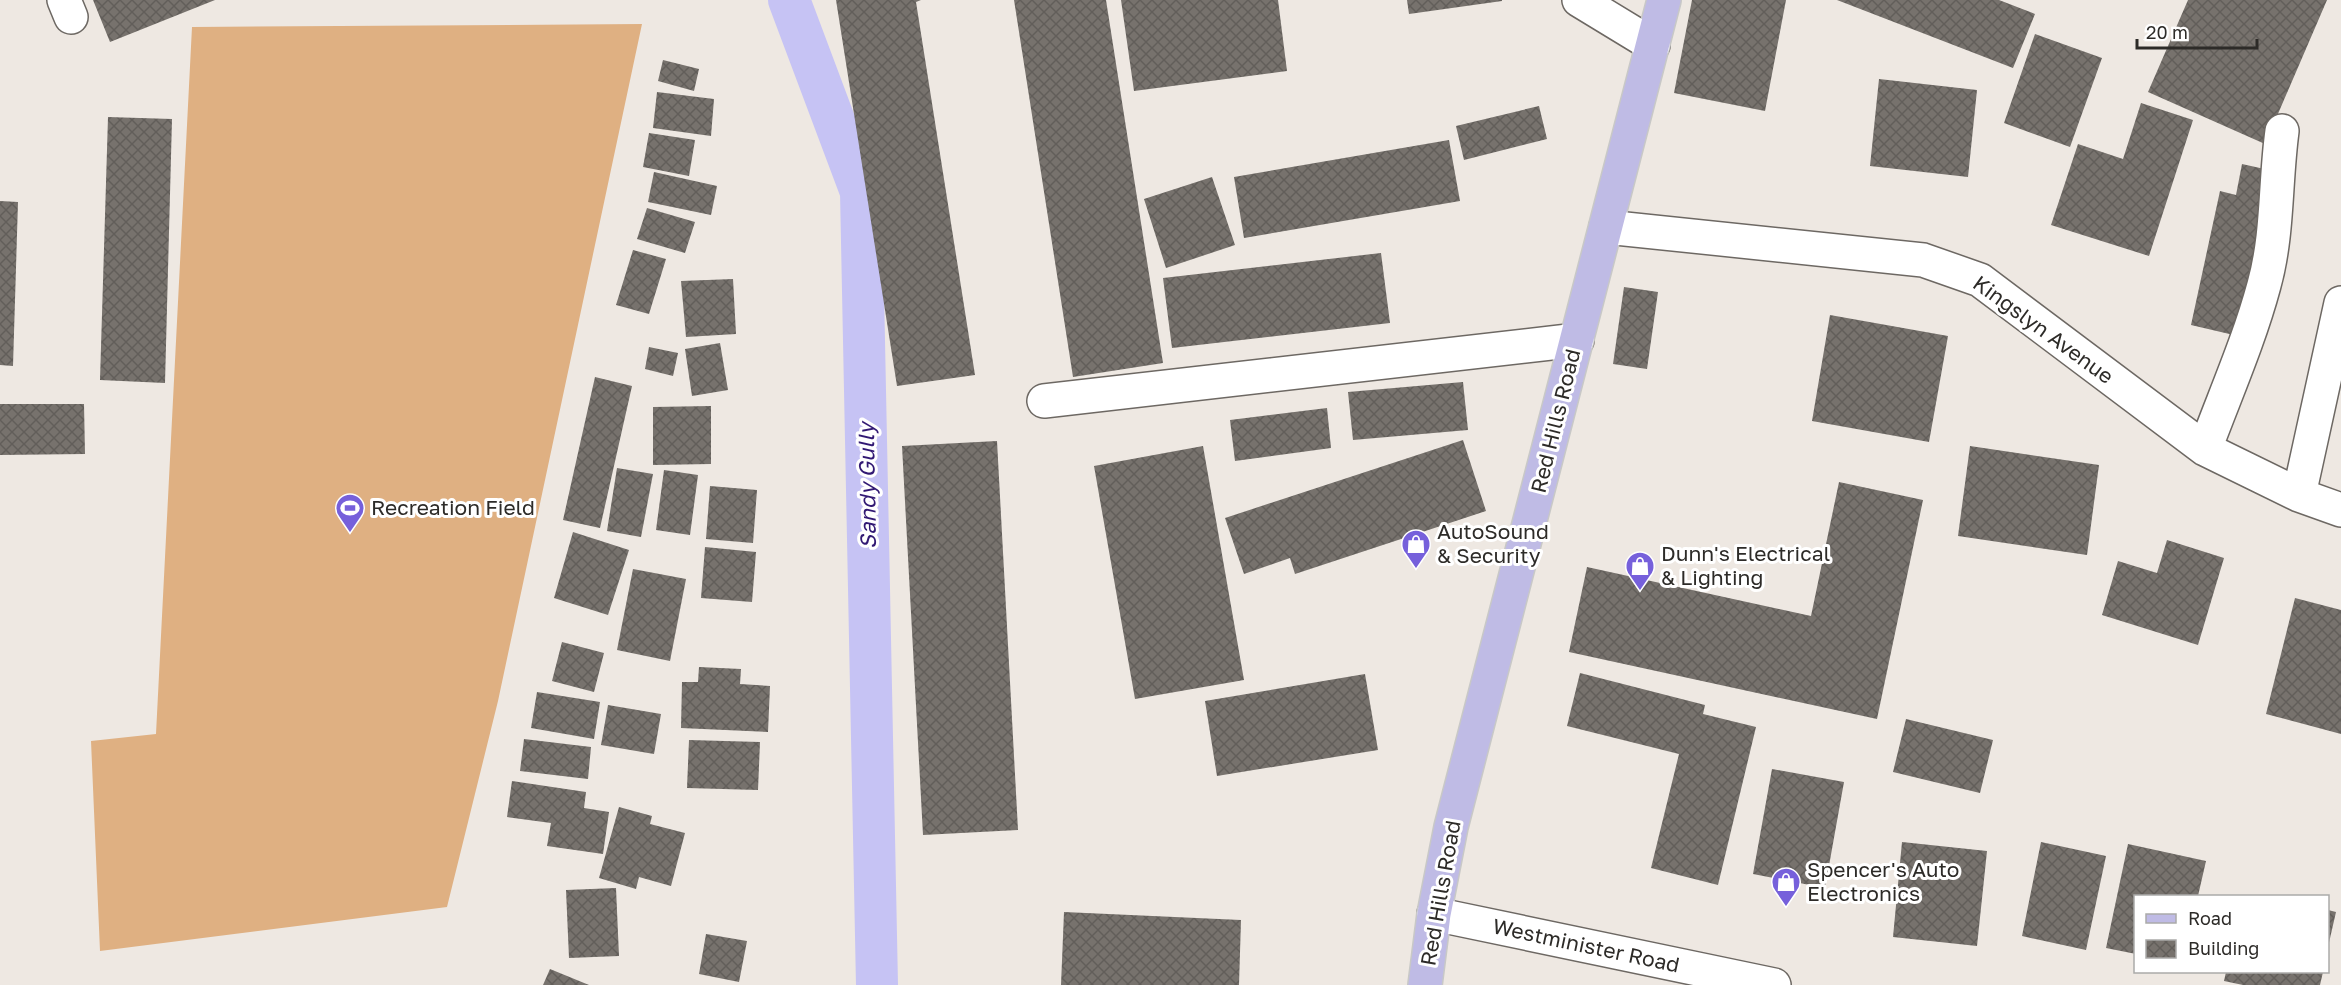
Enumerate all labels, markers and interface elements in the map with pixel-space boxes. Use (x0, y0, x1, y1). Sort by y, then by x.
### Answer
scale bar (2137, 12, 2257, 50)
text: 20 m (2146, 21, 2188, 43)
street label: Kingslyn Avenue (1968, 269, 2119, 389)
street label: Red Hills Road (1525, 346, 1585, 495)
water label: Sandy Gully (852, 420, 881, 549)
sports icon: Recreation Field (334, 492, 366, 534)
place label: Recreation Field (371, 494, 535, 520)
place label: AutoSound & Security (1437, 518, 1549, 568)
shop icon: AutoSound & Security (1400, 528, 1432, 570)
place label: Dunn's Electrical & Lighting (1661, 540, 1830, 590)
shop icon: Dunn's Electrical & Lighting (1624, 550, 1656, 592)
street label: Red Hills Road (1414, 818, 1466, 968)
place label: Spencer's Auto Electronics (1807, 856, 1959, 906)
shop icon: Spencer's Auto Electronics (1770, 866, 1802, 908)
legend (2134, 895, 2329, 973)
text: Road (2188, 907, 2232, 929)
street label: Westminister Road (1490, 913, 1682, 978)
text: Building (2188, 937, 2259, 959)

